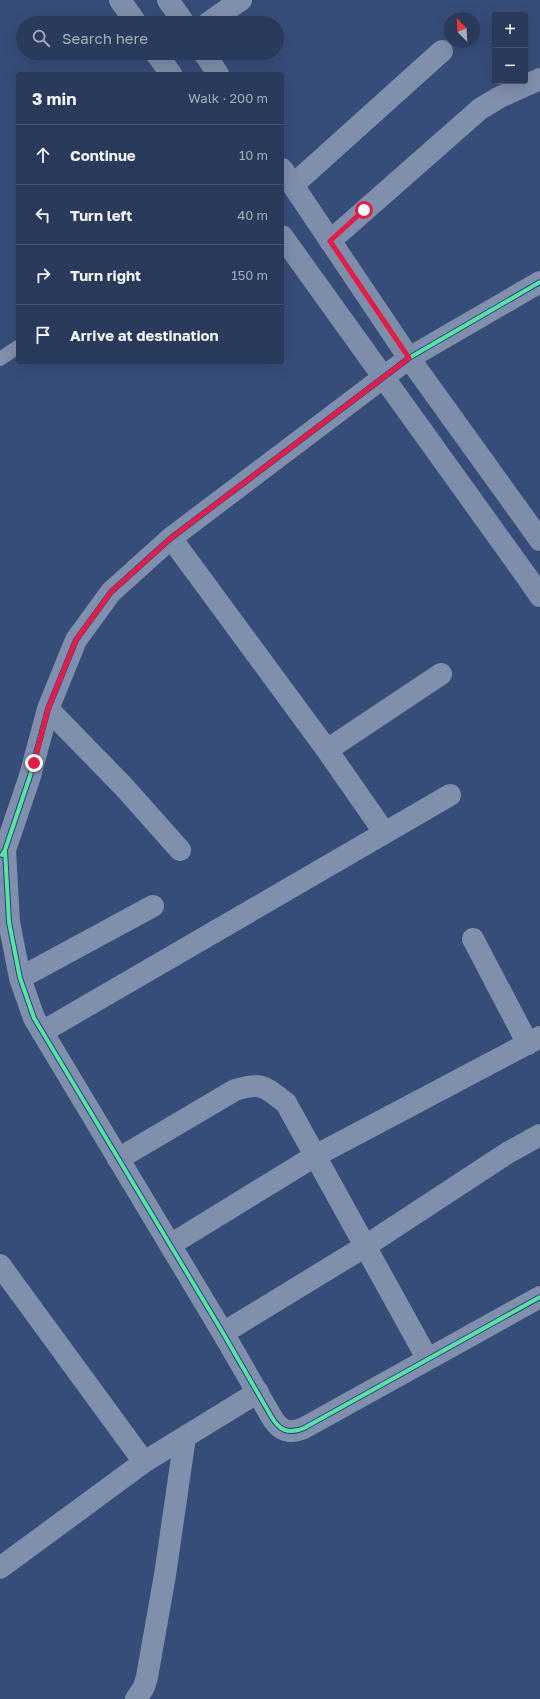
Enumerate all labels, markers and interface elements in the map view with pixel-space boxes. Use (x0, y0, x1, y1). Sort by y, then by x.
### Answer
north arrow (444, 12, 480, 48)
map controls (492, 12, 528, 84)
button: + (492, 12, 528, 48)
search box (16, 16, 284, 60)
icon: search (30, 27, 52, 49)
text: Search here (62, 29, 148, 47)
button: − (492, 48, 528, 84)
text: 3 min (32, 88, 76, 109)
text: Walk · 200 m (188, 90, 268, 106)
icon: ahead (32, 144, 54, 166)
text: Continue (70, 146, 136, 164)
text: 10 m (239, 147, 268, 163)
route start (355, 201, 373, 219)
icon: left (32, 204, 54, 226)
text: Turn left (70, 206, 132, 224)
text: 40 m (237, 207, 268, 223)
icon: right (32, 264, 54, 286)
text: Turn right (70, 266, 141, 284)
text: 150 m (231, 267, 268, 283)
icon: arrive (32, 324, 54, 346)
text: Arrive at destination (70, 326, 219, 344)
route end (25, 754, 43, 772)

